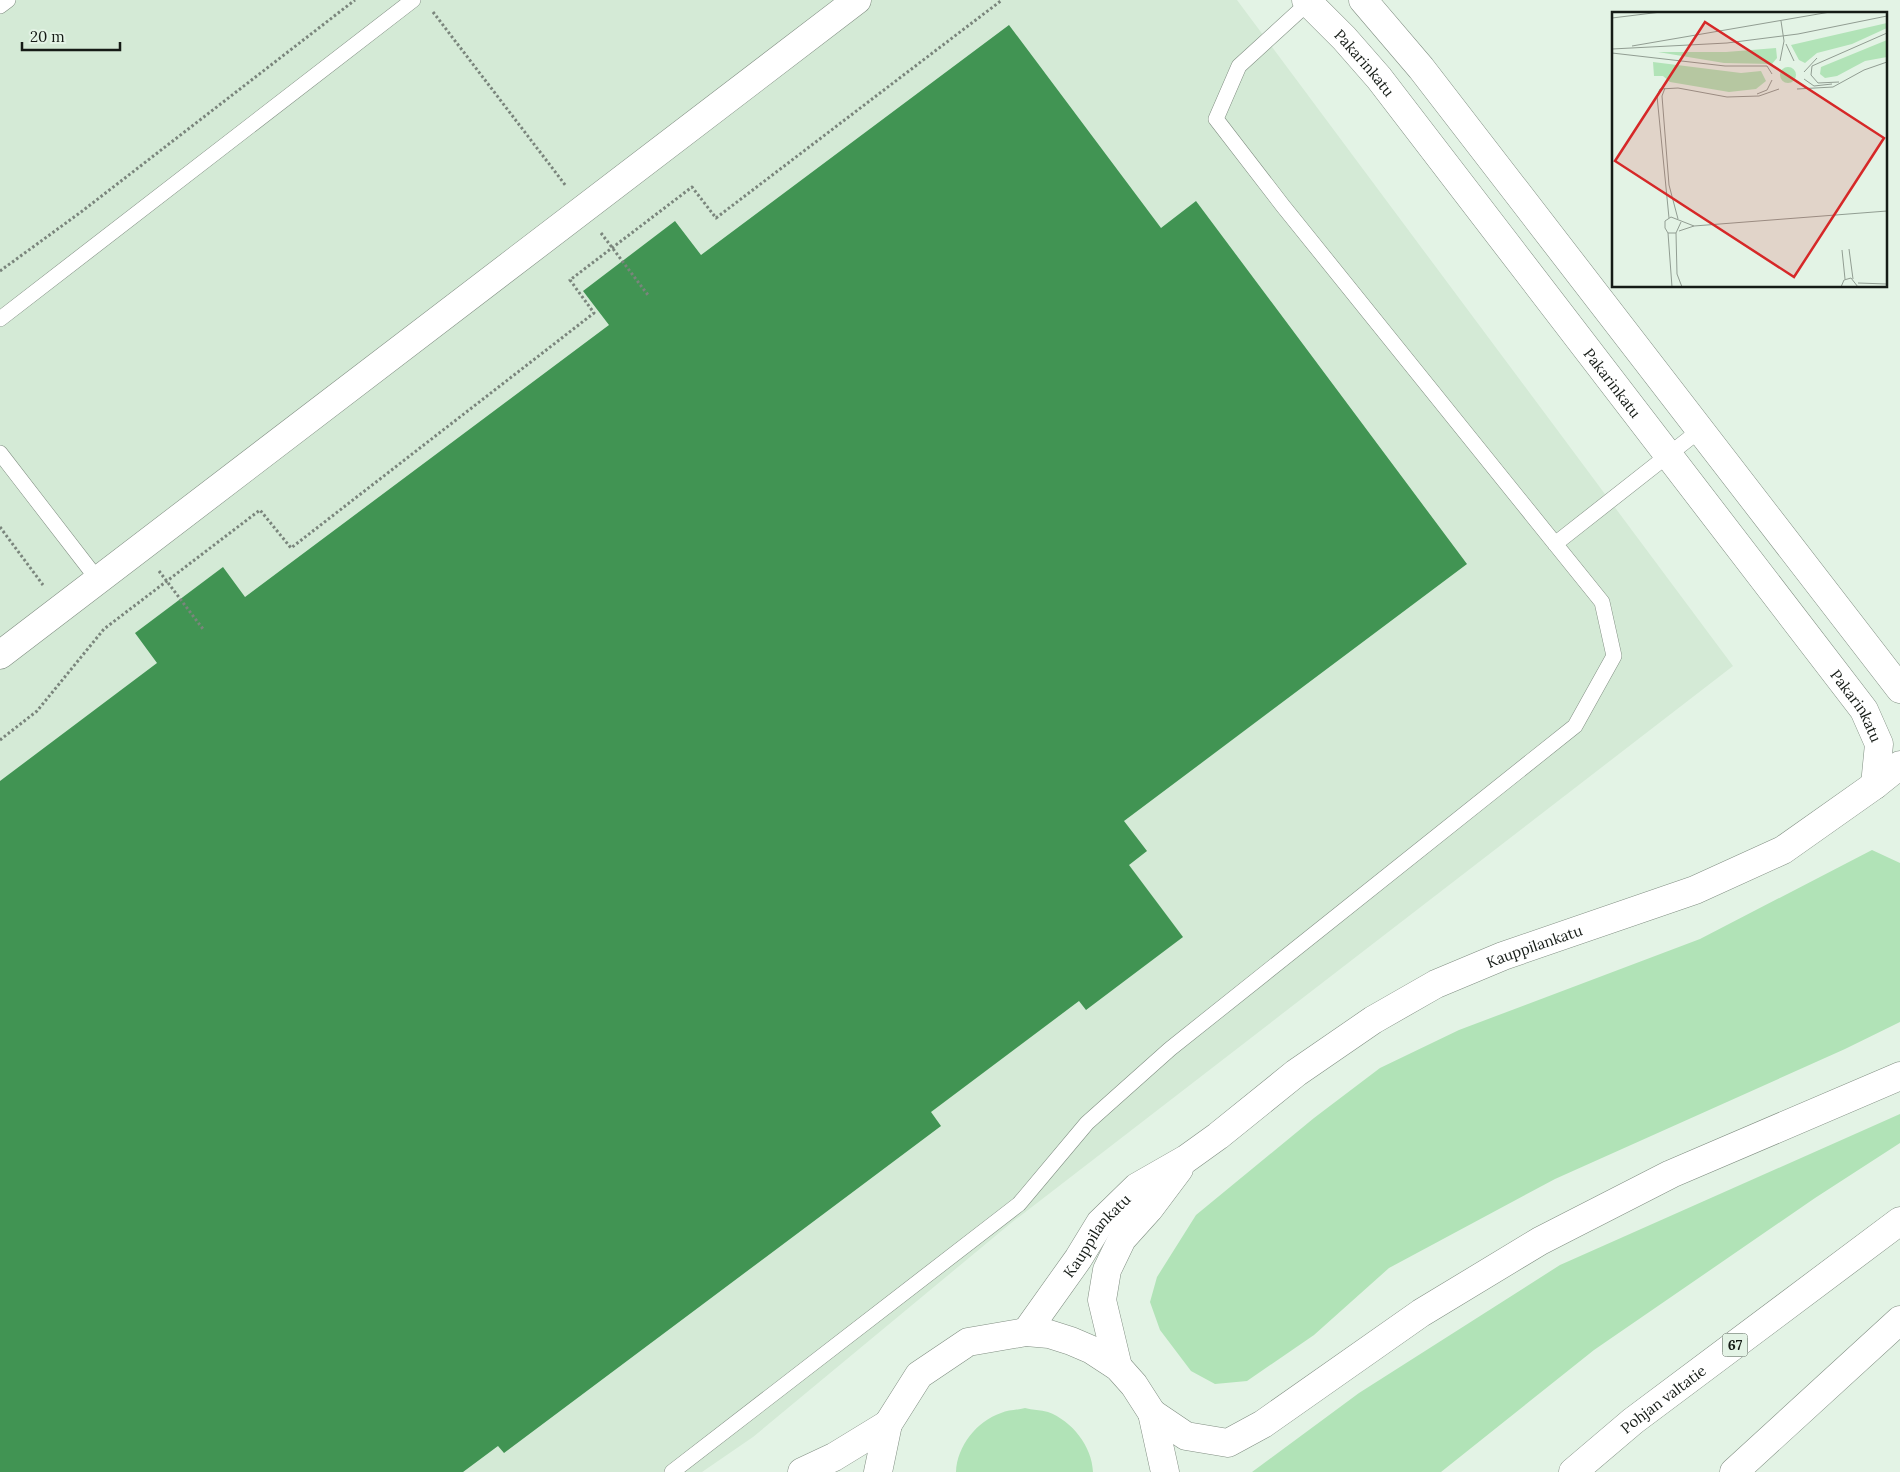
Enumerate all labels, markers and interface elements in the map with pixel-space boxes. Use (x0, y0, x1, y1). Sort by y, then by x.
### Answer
inset map (1612, 12, 1888, 288)
scale bar (22, 20, 120, 52)
street label: Pakarinkatu (1331, 25, 1399, 100)
text: 20 m (30, 27, 65, 46)
street label: Pakarinkatu (1580, 344, 1646, 421)
street label: Pakarinkatu (1827, 665, 1886, 745)
street label: Kauppilankatu (1483, 920, 1585, 971)
street label: Kauppilankatu (1059, 1189, 1134, 1281)
road number: 67 (1722, 1334, 1748, 1356)
street label: Pohjan valtatie (1616, 1360, 1709, 1437)

